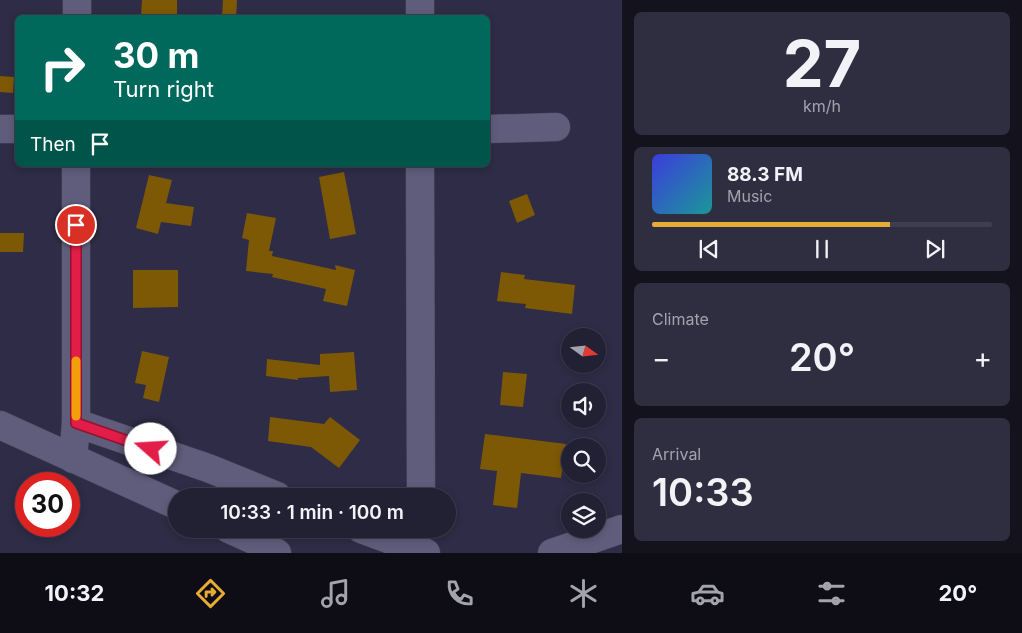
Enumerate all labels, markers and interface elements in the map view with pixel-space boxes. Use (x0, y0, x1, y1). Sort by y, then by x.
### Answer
text: 27 (783, 24, 861, 103)
text: 30 m (113, 34, 199, 76)
icon: right (30, 35, 95, 100)
text: Turn right (113, 76, 214, 102)
text: km/h (803, 96, 841, 116)
icon: arrive (86, 130, 114, 158)
text: Then (30, 133, 76, 156)
text: 88.3 FM (727, 163, 803, 186)
text: Music (727, 186, 772, 206)
pin (55, 204, 97, 246)
icon: arrive (62, 211, 90, 239)
icon: previous (695, 235, 723, 263)
icon: pause (808, 235, 836, 263)
icon: next (921, 235, 949, 263)
text: Climate (652, 309, 709, 329)
north arrow (561, 328, 606, 372)
map controls (561, 328, 606, 538)
text: 20° (789, 334, 855, 380)
text: − (652, 341, 671, 375)
text: + (973, 341, 992, 375)
button: sound (561, 383, 606, 428)
position arrow (124, 422, 176, 474)
button: search (561, 438, 606, 483)
text: Arrival (652, 444, 701, 464)
text: 10:33 (652, 469, 754, 515)
speed limit sign: 30 (15, 472, 80, 537)
button: layers (561, 493, 606, 538)
text: 10:33 · 1 min · 100 m (220, 501, 404, 524)
icon: directions (193, 576, 228, 611)
icon: music (318, 576, 353, 611)
icon: phone (442, 576, 477, 611)
icon: climate (566, 576, 601, 611)
icon: car (690, 576, 725, 611)
icon: filters (814, 576, 849, 611)
text: 10:32 (45, 580, 104, 606)
text: 20° (939, 580, 977, 606)

